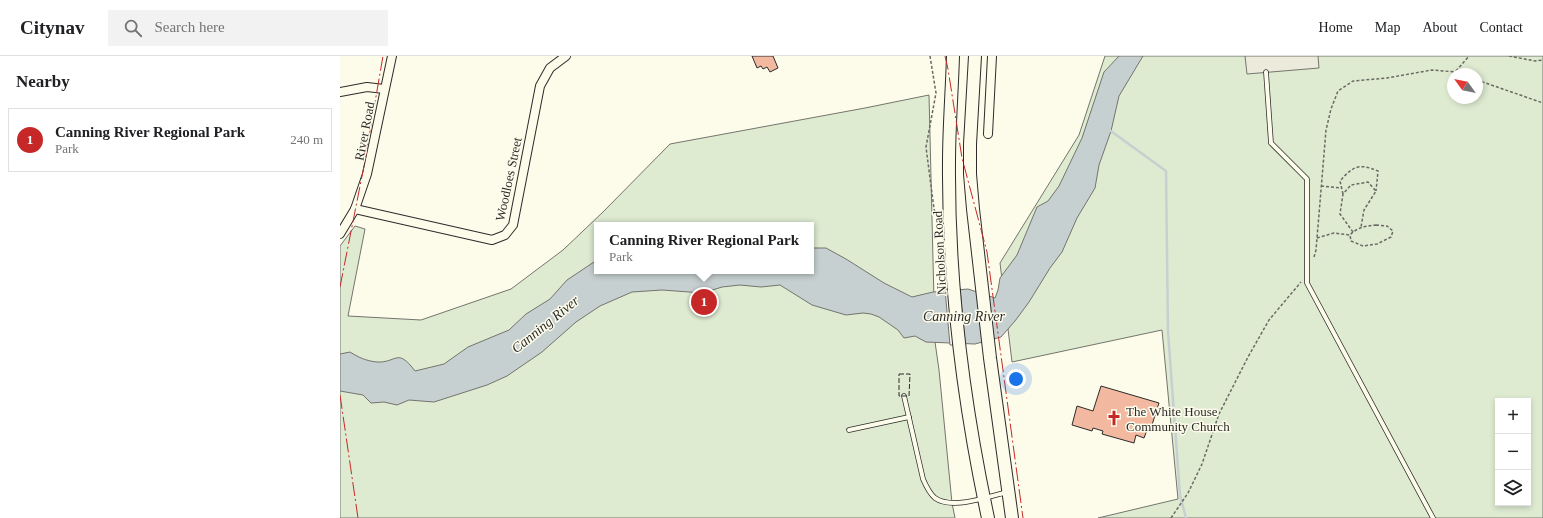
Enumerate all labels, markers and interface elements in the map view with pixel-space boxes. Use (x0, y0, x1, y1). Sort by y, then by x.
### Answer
search box (108, 10, 388, 46)
text: Citynav (20, 17, 84, 38)
icon: search (122, 17, 144, 39)
text: Search here (154, 19, 225, 35)
text: Home (1319, 20, 1353, 35)
text: Map (1375, 20, 1400, 35)
text: About (1422, 20, 1457, 35)
text: Contact (1479, 20, 1523, 35)
north arrow (1447, 68, 1483, 104)
text: Nearby (16, 72, 70, 91)
street label: River Road (351, 100, 378, 162)
text: Canning River Regional Park (55, 124, 245, 140)
text: 1 (27, 132, 33, 147)
text: 240 m (290, 132, 323, 147)
street label: Woodloes Street (492, 135, 525, 222)
text: Park (55, 141, 79, 156)
street label: Nicholson Road (930, 210, 949, 295)
popup (594, 222, 814, 274)
text: Canning River Regional Park (609, 232, 799, 248)
text: Park (609, 249, 633, 264)
pin: 1 (691, 287, 717, 317)
water label: Canning River (509, 292, 582, 356)
water label: Canning River (923, 309, 1006, 324)
your location (1006, 369, 1026, 389)
map controls (1495, 398, 1531, 506)
button: + (1495, 398, 1531, 434)
place label: The White House Community Church (1126, 404, 1230, 434)
church icon: The White House Community Church (1105, 409, 1123, 427)
button: − (1495, 434, 1531, 470)
button: layers (1495, 470, 1531, 506)

